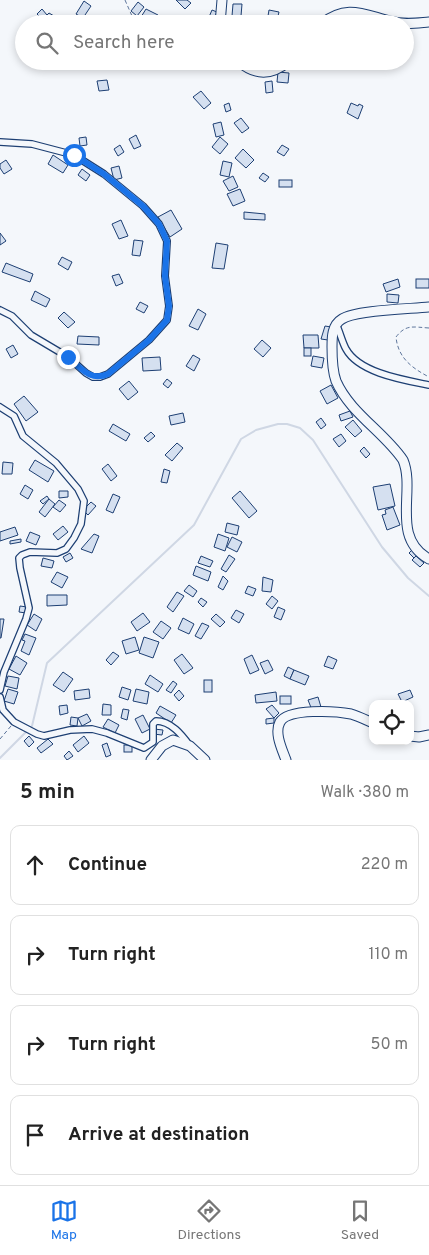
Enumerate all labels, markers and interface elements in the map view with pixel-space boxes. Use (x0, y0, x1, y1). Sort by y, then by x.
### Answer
search box (15, 15, 414, 70)
icon: search (33, 29, 61, 57)
text: Search here (73, 31, 175, 55)
route start (63, 144, 86, 167)
route end (57, 346, 80, 369)
map controls (369, 700, 414, 745)
button: locate (369, 700, 414, 745)
text: 5 min (20, 779, 75, 806)
text: Walk · 380 m (321, 783, 409, 803)
icon: ahead (21, 851, 49, 879)
text: Continue (68, 853, 147, 877)
text: 220 m (361, 855, 408, 875)
icon: right (21, 941, 49, 969)
text: Turn right (68, 943, 156, 967)
text: 110 m (368, 945, 408, 965)
icon: right (21, 1031, 49, 1059)
text: Turn right (68, 1033, 156, 1057)
text: 50 m (371, 1035, 408, 1055)
icon: arrive (21, 1121, 49, 1149)
text: Arrive at destination (68, 1123, 249, 1147)
tab: Map (50, 1197, 78, 1244)
tab: Directions (177, 1197, 241, 1244)
tab: Saved (341, 1197, 379, 1244)

